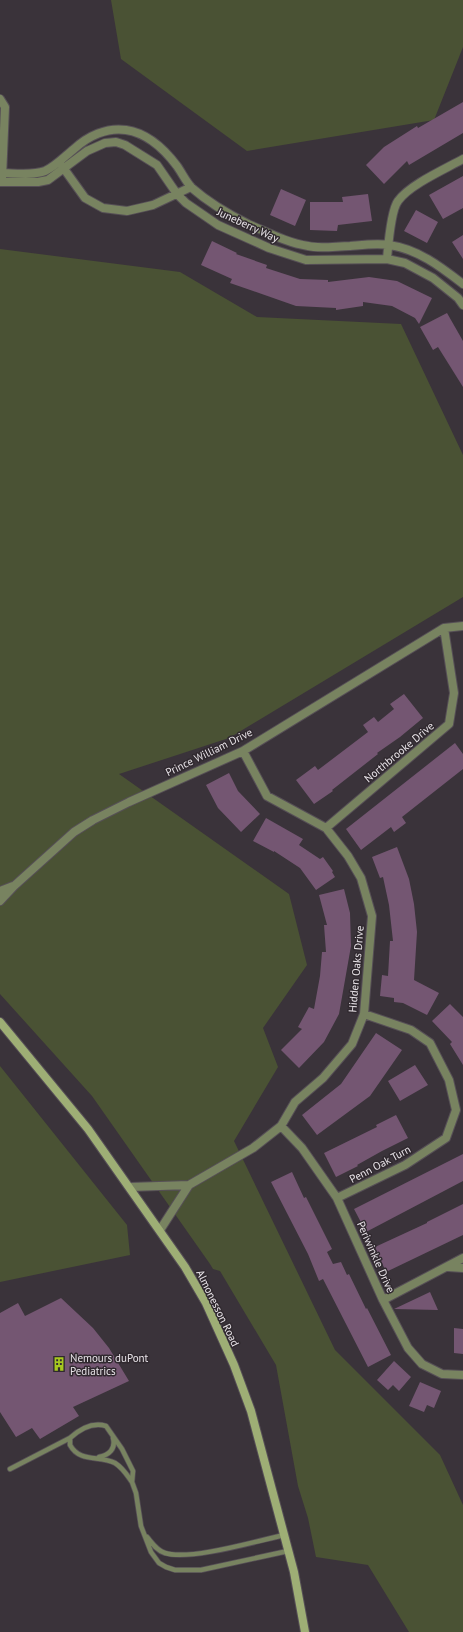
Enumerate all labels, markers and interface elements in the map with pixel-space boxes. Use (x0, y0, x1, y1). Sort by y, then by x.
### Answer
street label: Juneberry Way (214, 204, 282, 246)
street label: Northbrooke Drive (361, 718, 437, 785)
street label: Prince William Drive (163, 725, 255, 779)
street label: Hidden Oaks Drive (345, 925, 367, 1013)
street label: Penn Oak Turn (347, 1142, 413, 1186)
street label: Periwinkle Drive (354, 1219, 398, 1295)
street label: Almonesson Road (193, 1267, 243, 1349)
place label: Nemours duPont Pediatrics (70, 1351, 149, 1378)
building icon: Nemours duPont Pediatrics (51, 1356, 67, 1372)

